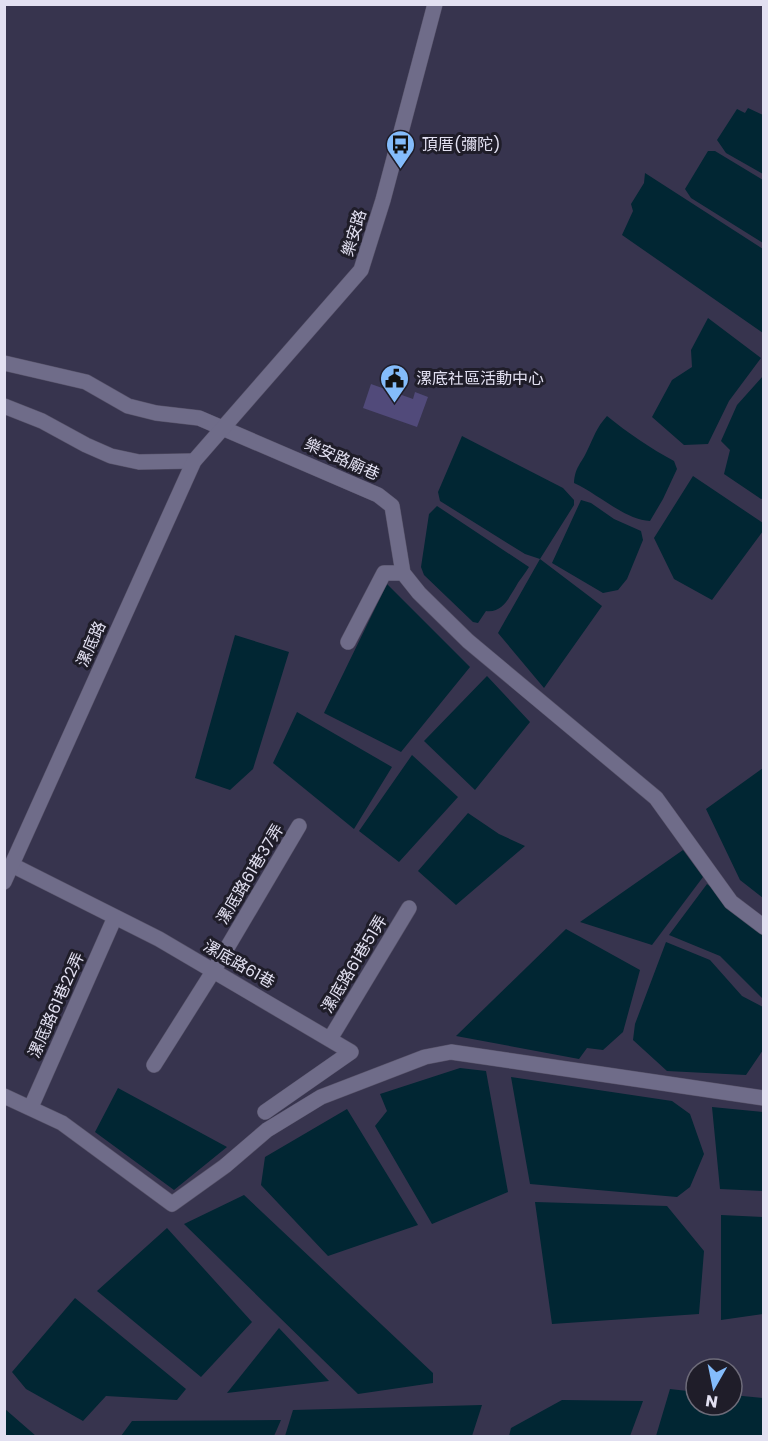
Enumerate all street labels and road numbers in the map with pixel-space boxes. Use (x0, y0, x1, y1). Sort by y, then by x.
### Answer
street label: 樂安路 (336, 207, 372, 259)
street label: 樂安路廟巷 (301, 432, 383, 486)
street label: 漯底路 (71, 617, 111, 671)
street label: 漯底路61巷37弄 (211, 819, 289, 929)
street label: 漯底路61巷51弄 (316, 911, 392, 1017)
street label: 漯底路61巷 (199, 934, 279, 994)
street label: 漯底路61巷22弄 (22, 948, 90, 1062)

